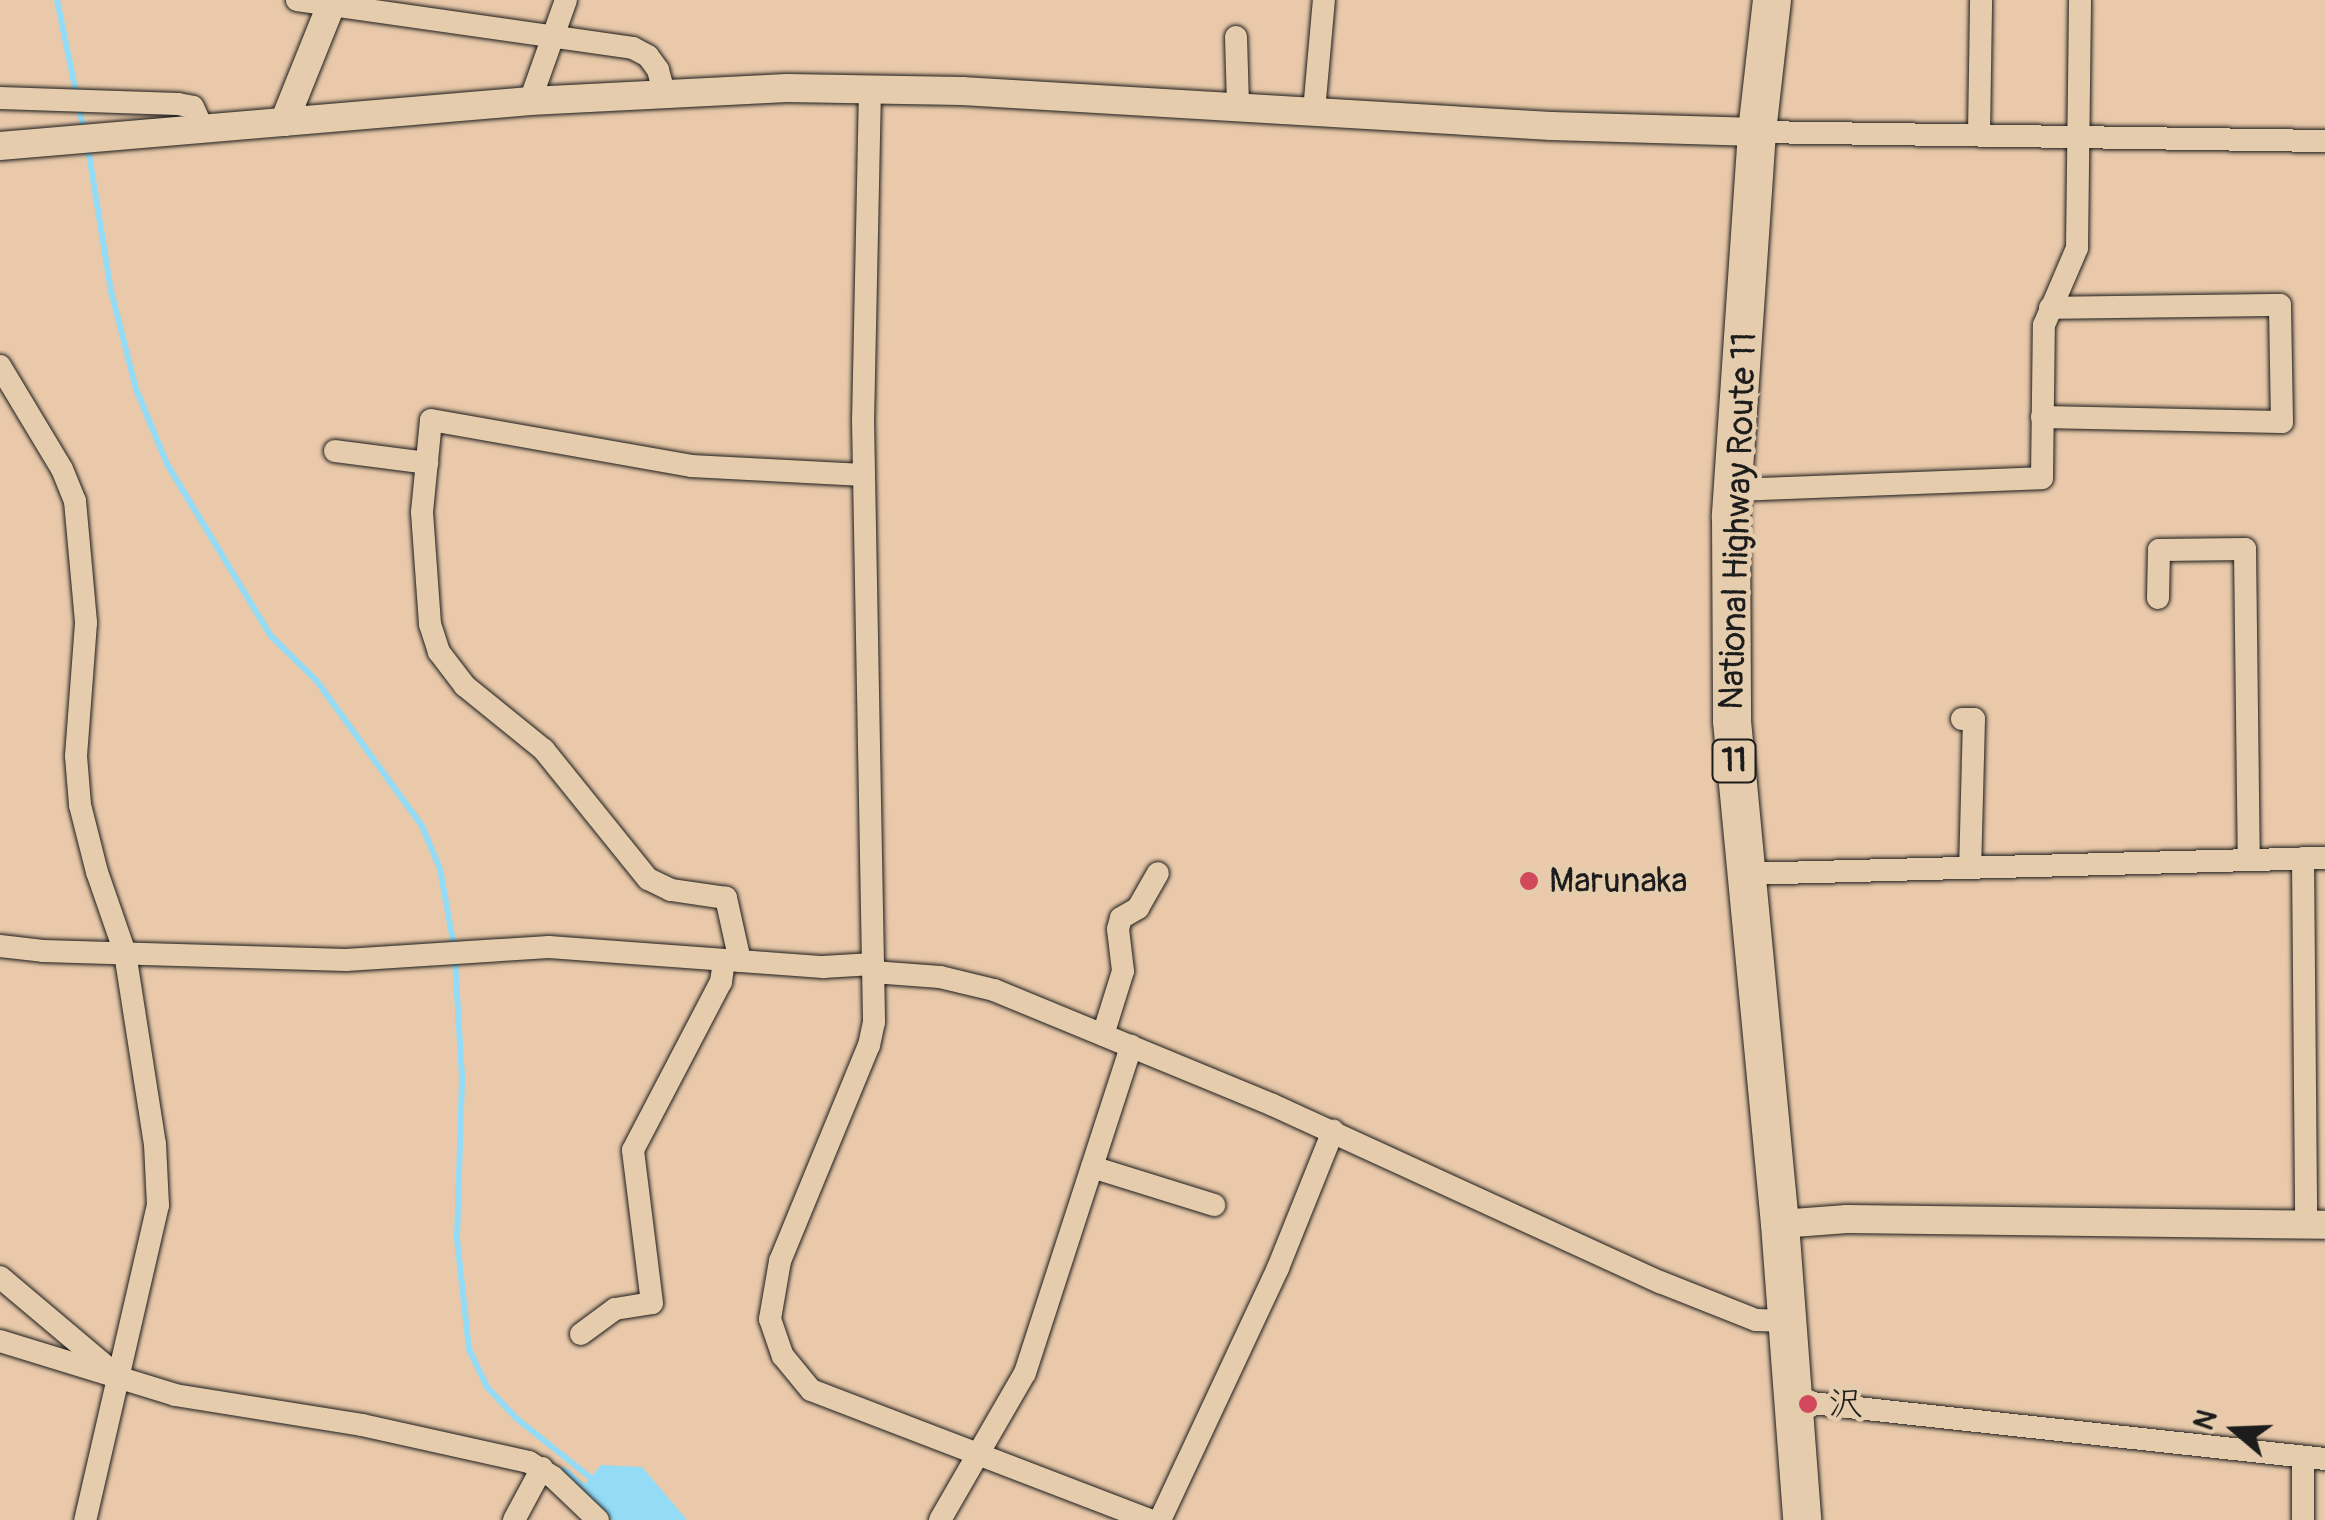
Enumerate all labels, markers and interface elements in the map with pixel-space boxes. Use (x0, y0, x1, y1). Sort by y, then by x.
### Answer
street label: National Highway Route 11 (1710, 331, 1766, 711)
road number: 11 (1709, 734, 1759, 788)
place label: Marunaka (1549, 860, 1688, 902)
marker: Marunaka (1518, 870, 1540, 892)
north arrow (2185, 1380, 2285, 1480)
place label: 沢 (1828, 1383, 1863, 1425)
marker: 沢 (1797, 1393, 1819, 1415)
text: N (2187, 1405, 2226, 1435)

